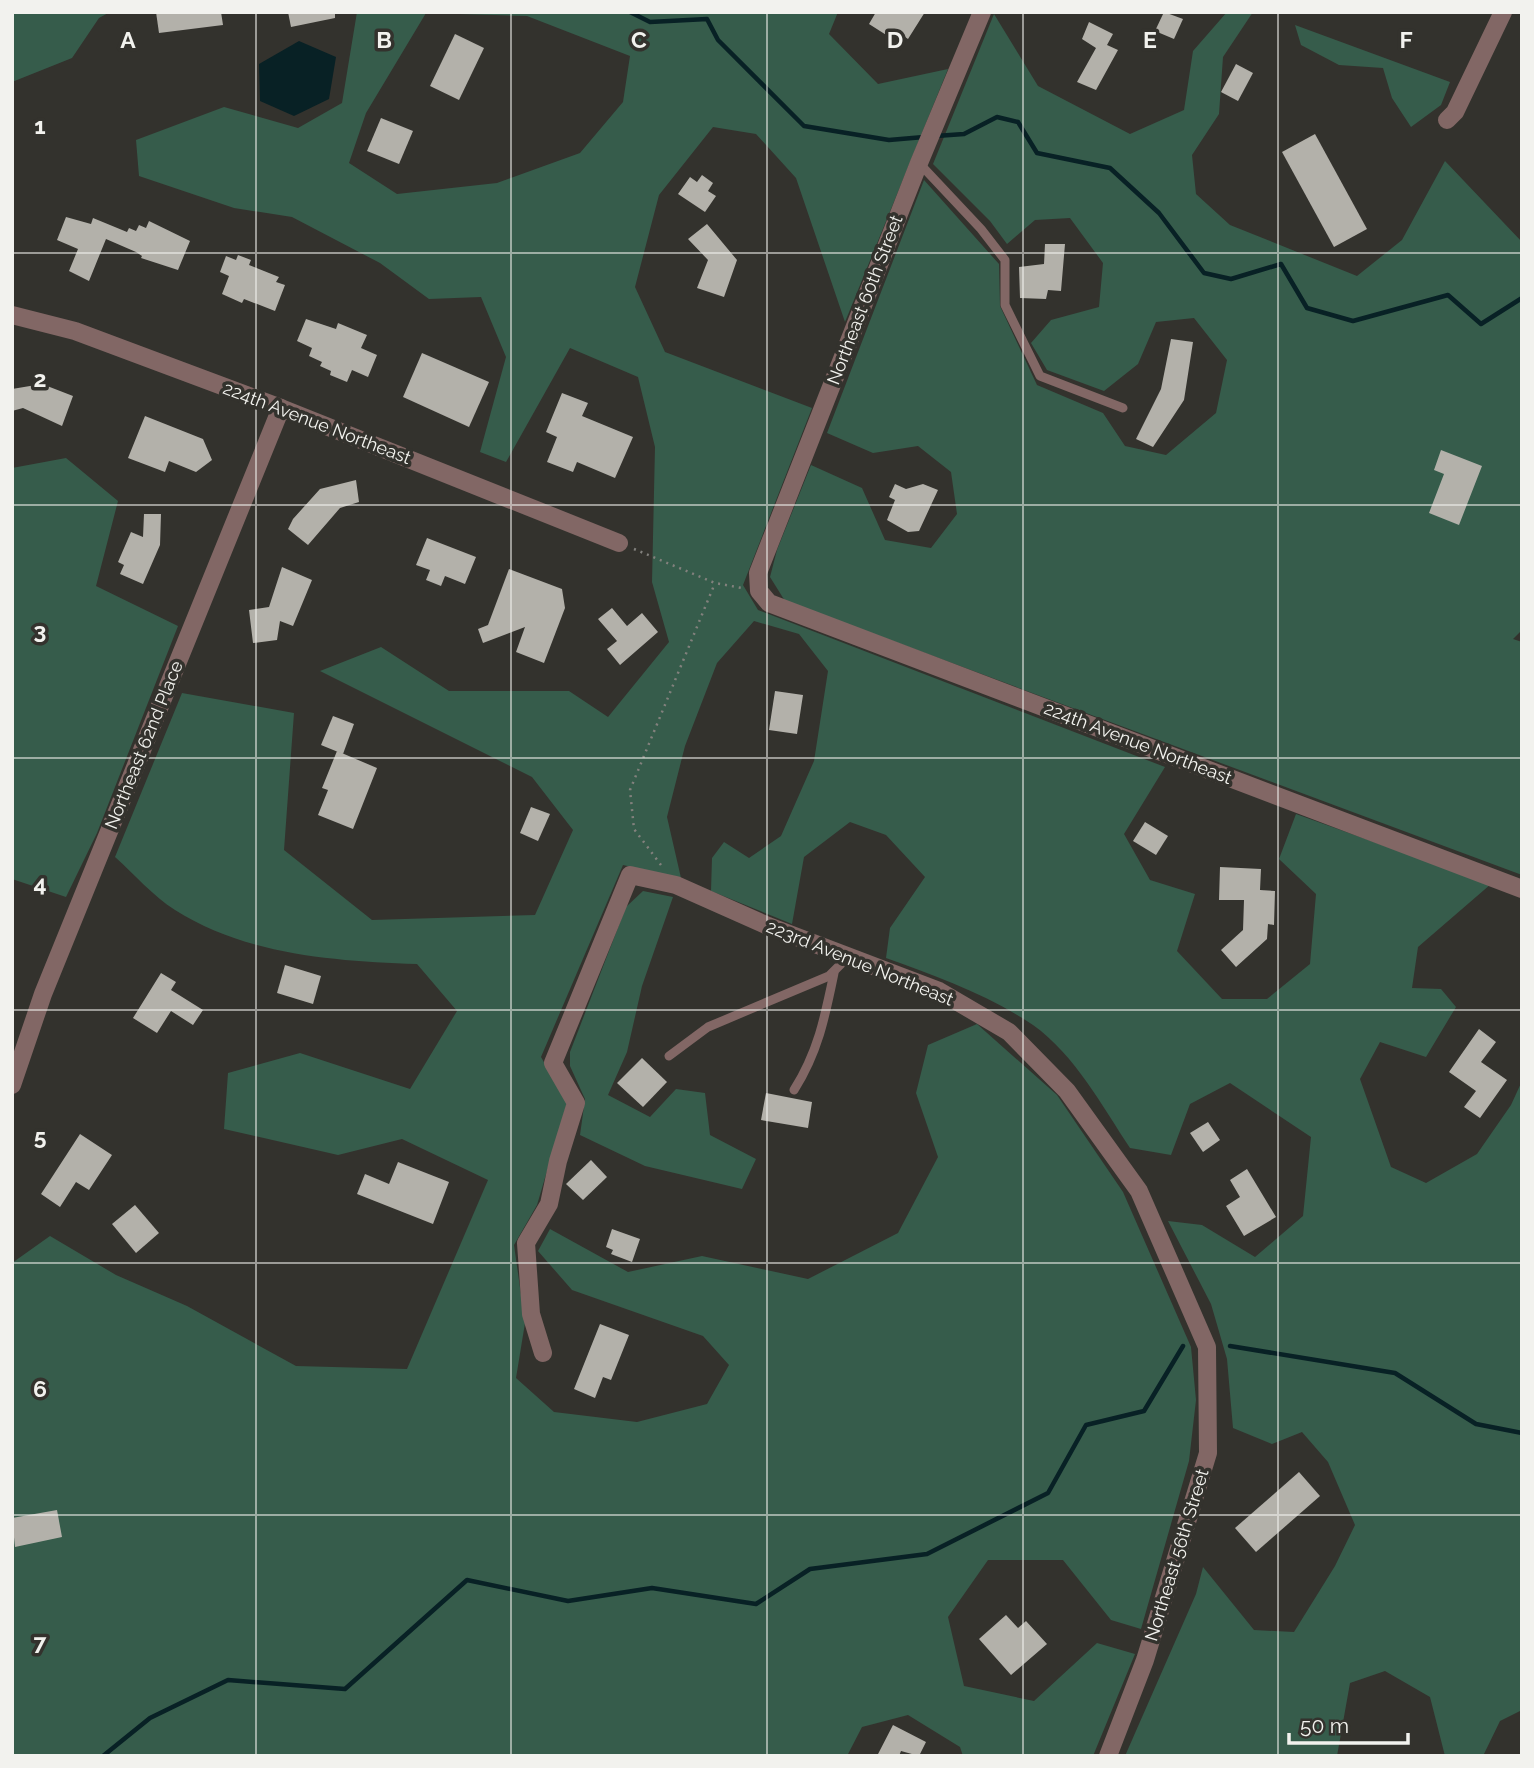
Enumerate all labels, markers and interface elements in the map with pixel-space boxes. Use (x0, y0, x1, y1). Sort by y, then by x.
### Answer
text: A (120, 26, 136, 53)
text: B (376, 26, 392, 53)
text: C (631, 26, 647, 53)
text: D (887, 26, 903, 53)
text: E (1143, 26, 1157, 53)
text: F (1399, 26, 1413, 53)
text: 1 (34, 112, 46, 139)
street label: Northeast 60th Street (822, 212, 907, 388)
text: 2 (34, 365, 46, 392)
street label: 224th Avenue Northeast (220, 377, 414, 468)
text: 3 (34, 617, 46, 644)
street label: Northeast 62nd Place (100, 657, 187, 832)
street label: 224th Avenue Northeast (1041, 697, 1235, 788)
text: 4 (33, 870, 47, 897)
street label: 223rd Avenue Northeast (764, 915, 957, 1010)
text: 5 (34, 1123, 47, 1150)
text: 6 (33, 1375, 47, 1402)
street label: Northeast 56th Street (1140, 1466, 1213, 1643)
text: 7 (34, 1628, 47, 1655)
scale bar (1289, 1702, 1408, 1746)
text: 50 m (1300, 1713, 1349, 1738)

